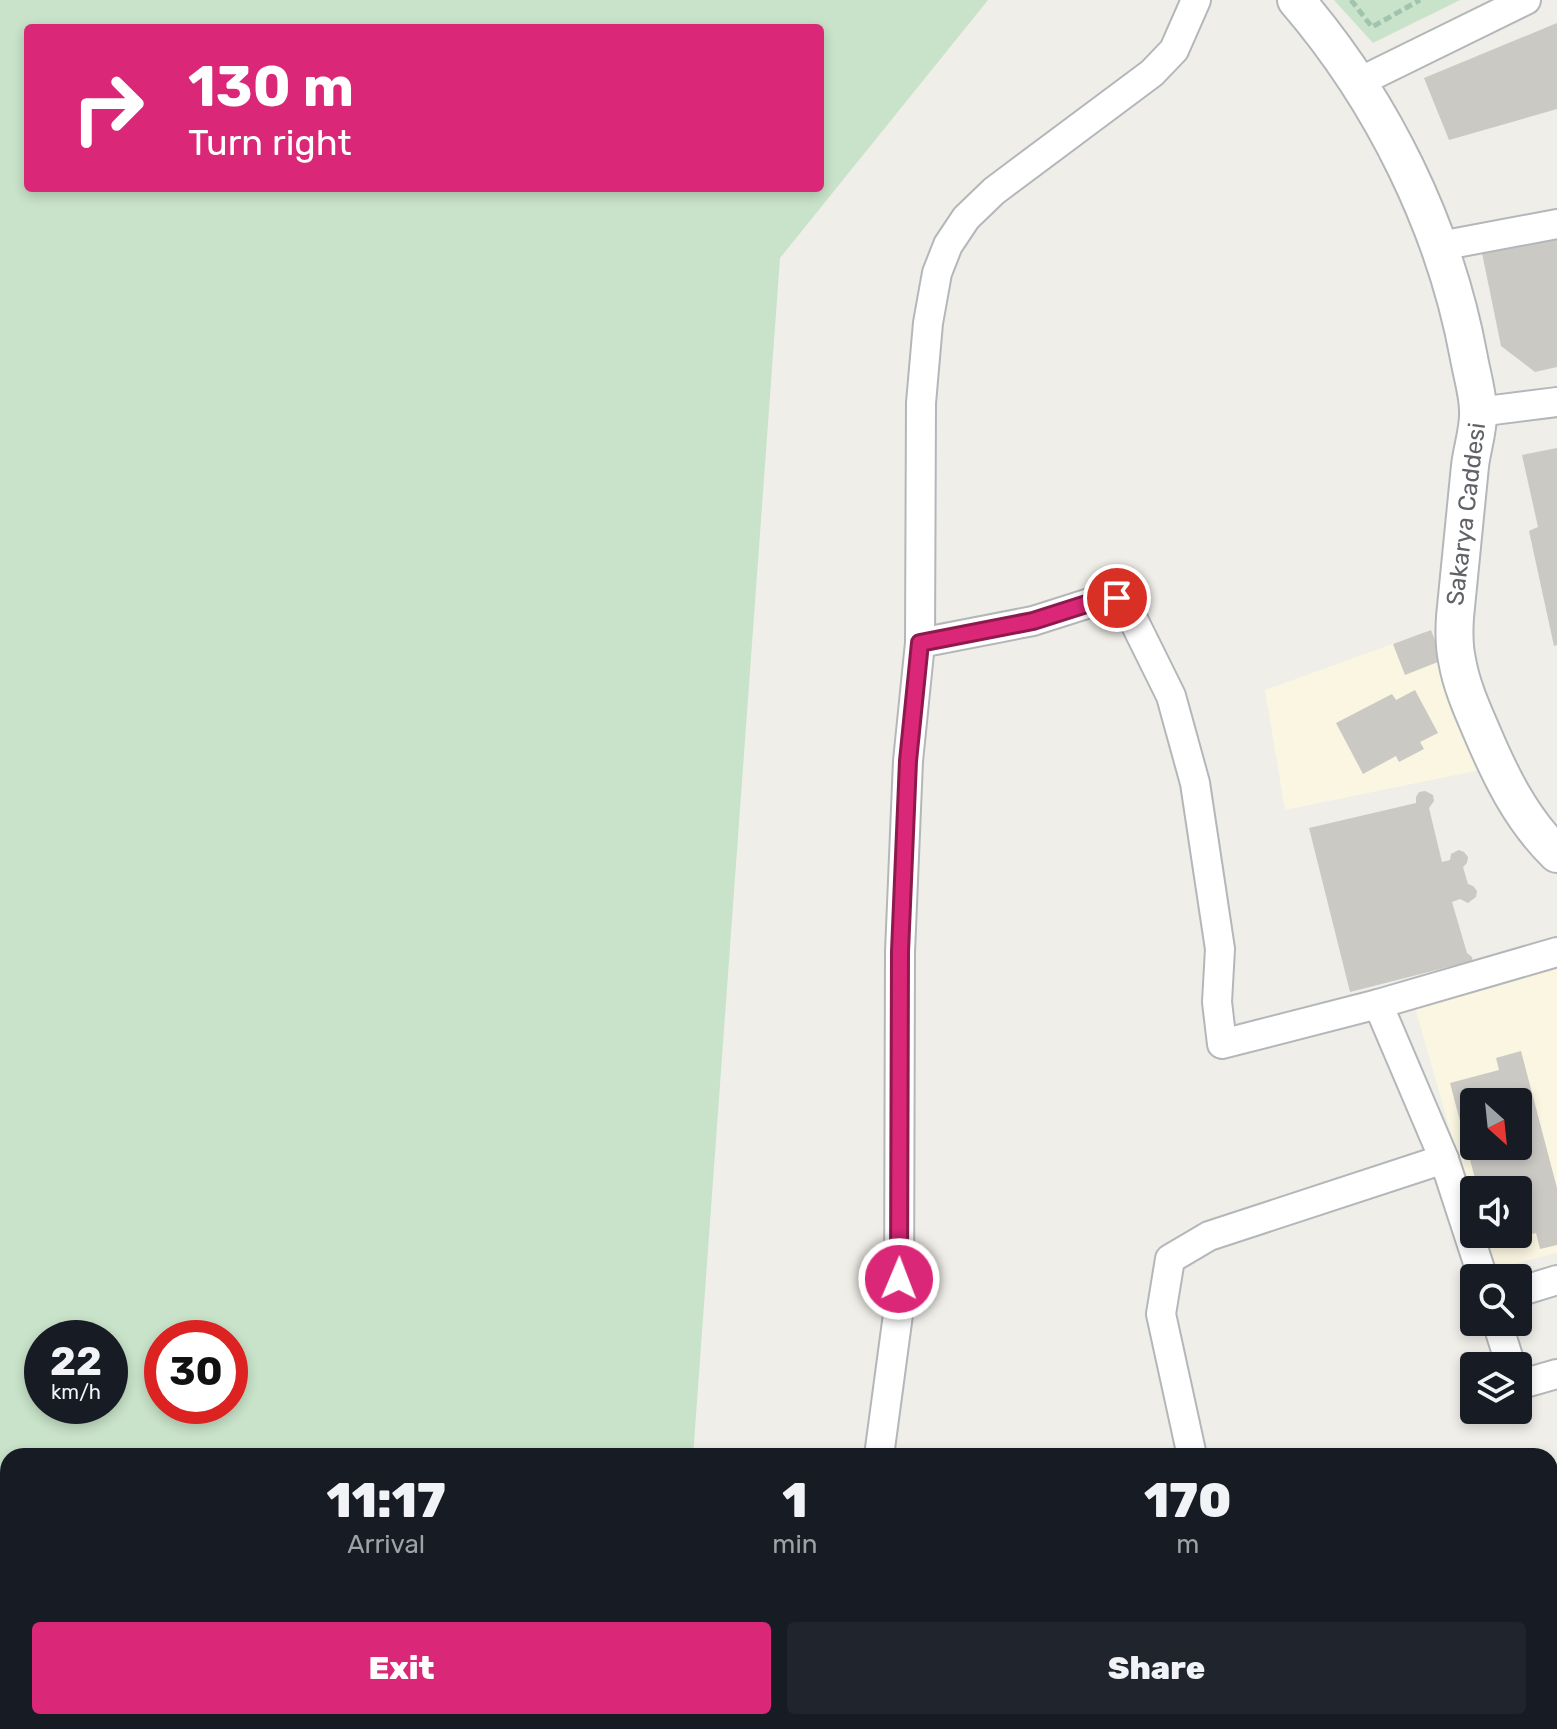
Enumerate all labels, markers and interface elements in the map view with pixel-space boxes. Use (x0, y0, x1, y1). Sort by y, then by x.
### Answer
text: 130 m (188, 54, 354, 120)
icon: right (56, 56, 160, 160)
text: Turn right (188, 121, 352, 164)
street label: Sakarya Caddesi (1441, 421, 1491, 607)
pin (1083, 564, 1151, 632)
icon: arrive (1095, 576, 1139, 620)
north arrow (1460, 1088, 1532, 1160)
map controls (1460, 1088, 1532, 1424)
button: sound (1460, 1176, 1532, 1248)
position arrow (857, 1237, 941, 1321)
button: search (1460, 1264, 1532, 1336)
speed limit sign: 30 (144, 1320, 248, 1424)
text: 22 (50, 1338, 102, 1385)
button: layers (1460, 1352, 1532, 1424)
text: km/h (51, 1380, 101, 1404)
text: 11:17 (326, 1472, 446, 1529)
text: 1 (782, 1472, 808, 1529)
text: 170 (1144, 1472, 1232, 1529)
text: Arrival (347, 1529, 425, 1560)
text: min (772, 1529, 817, 1560)
text: m (1176, 1529, 1199, 1560)
button: Exit (32, 1622, 771, 1714)
button: Share (787, 1622, 1526, 1714)

